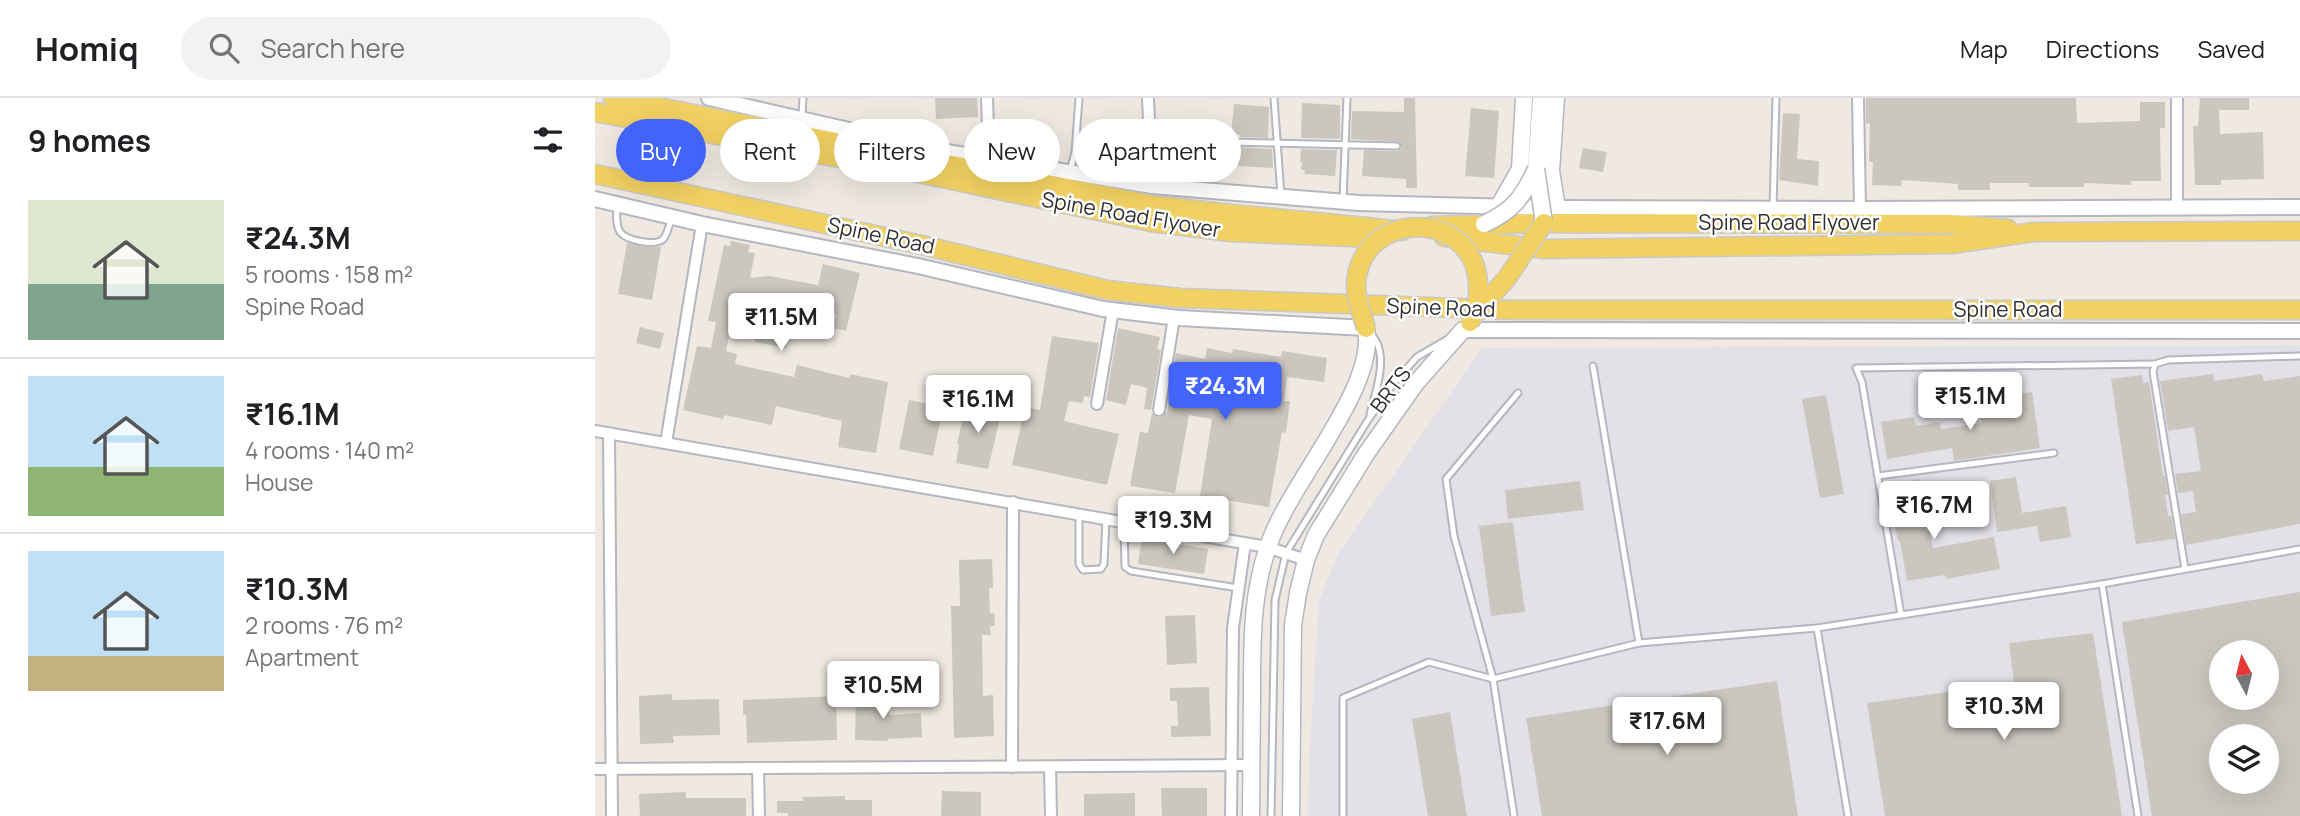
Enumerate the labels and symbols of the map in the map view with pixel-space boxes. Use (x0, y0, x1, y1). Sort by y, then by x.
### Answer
street label: Spine Road Flyover (1039, 184, 1223, 244)
street label: Spine Road Flyover (1698, 208, 1880, 236)
street label: Spine Road (825, 210, 937, 260)
street label: Spine Road (1386, 291, 1496, 323)
pin: ₹11.5M (724, 294, 838, 353)
street label: Spine Road (1954, 295, 2062, 323)
street label: BRTS (1363, 360, 1417, 418)
pin: ₹24.3M (1168, 362, 1282, 422)
pin: ₹15.1M (1913, 372, 2027, 432)
pin: ₹16.1M (921, 376, 1035, 435)
pin: ₹16.7M (1877, 482, 1991, 541)
pin: ₹19.3M (1116, 496, 1230, 556)
north arrow (2209, 640, 2279, 710)
pin: ₹10.5M (826, 662, 940, 721)
pin: ₹10.3M (1947, 682, 2061, 742)
pin: ₹17.6M (1610, 698, 1724, 757)

